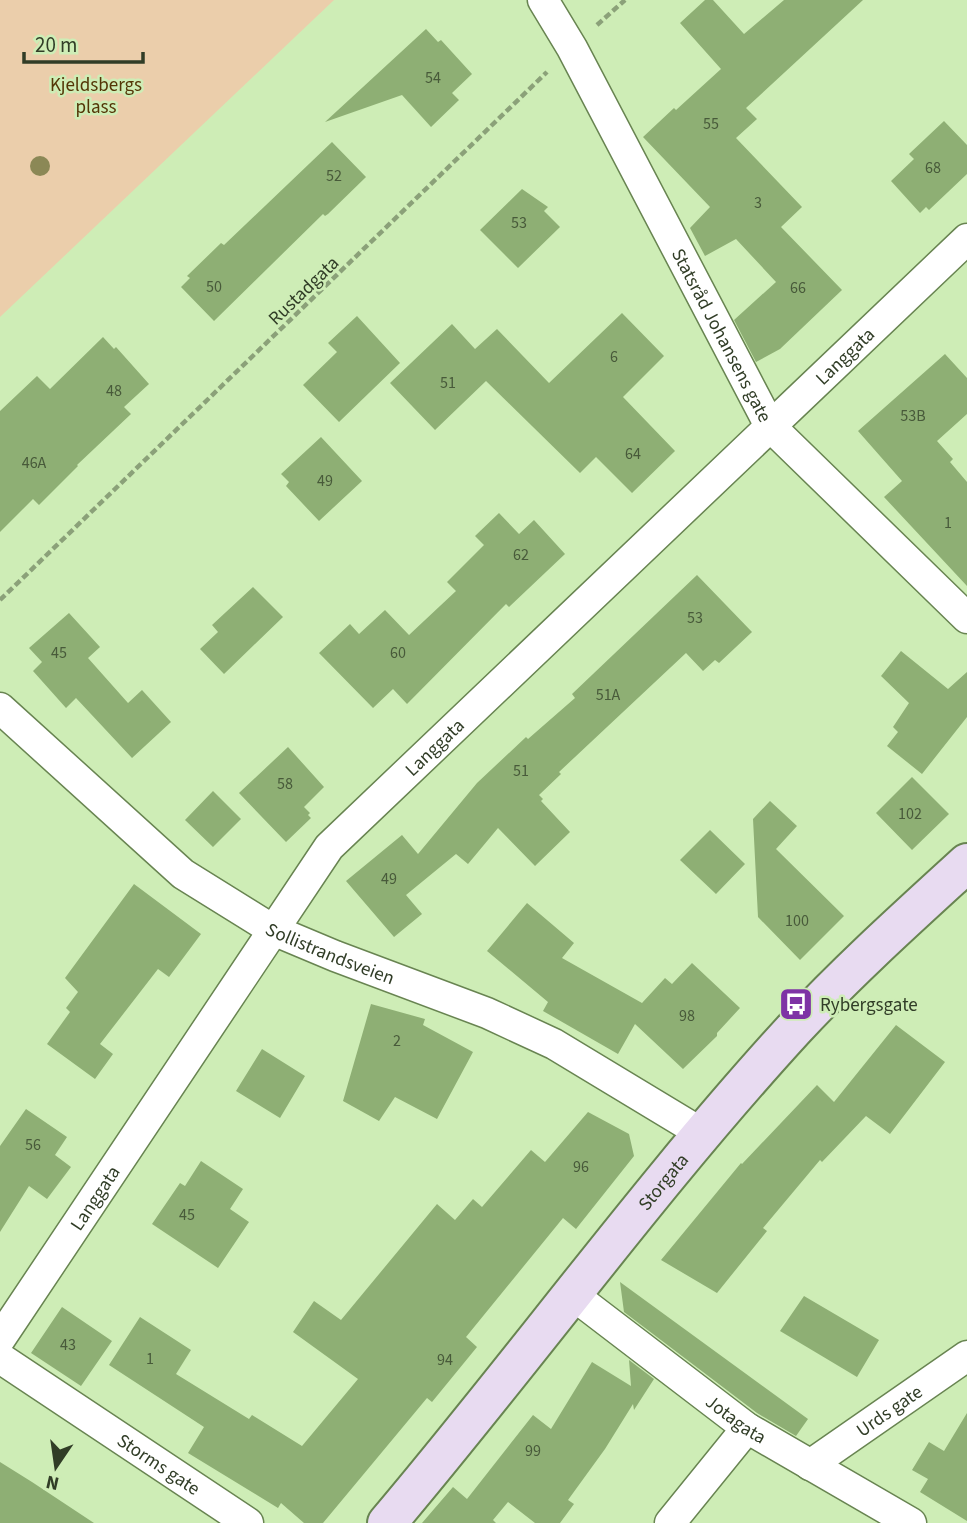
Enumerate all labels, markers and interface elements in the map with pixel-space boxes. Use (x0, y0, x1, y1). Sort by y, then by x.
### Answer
scale bar (24, 21, 144, 65)
text: 20 m (35, 30, 77, 60)
house number: 54 (425, 67, 441, 89)
park label: Kjeldsbergs plass (50, 72, 142, 121)
house number: 55 (703, 113, 719, 135)
house number: 68 (925, 157, 941, 179)
house number: 52 (326, 165, 342, 187)
house number: 3 (754, 192, 762, 214)
house number: 53 (511, 212, 527, 234)
street label: Statsråd Johansens gate (664, 244, 778, 427)
street label: Rustadgata (263, 250, 345, 332)
house number: 50 (206, 276, 222, 298)
house number: 66 (790, 277, 806, 299)
street label: Langgata (810, 322, 881, 392)
house number: 6 (610, 346, 618, 368)
house number: 51 (440, 372, 456, 394)
house number: 48 (106, 380, 122, 402)
house number: 53B (900, 405, 926, 427)
house number: 64 (625, 443, 641, 465)
house number: 46A (22, 452, 47, 474)
house number: 49 (317, 470, 333, 492)
house number: 1 (944, 512, 952, 534)
house number: 62 (513, 544, 529, 566)
house number: 53 (687, 607, 703, 629)
house number: 45 (51, 642, 67, 664)
house number: 60 (390, 642, 406, 664)
house number: 51A (596, 684, 621, 706)
street label: Langgata (399, 713, 471, 783)
house number: 51 (513, 760, 529, 782)
house number: 58 (277, 773, 293, 795)
house number: 102 (898, 803, 922, 825)
house number: 49 (381, 868, 397, 890)
house number: 100 (785, 910, 809, 932)
street label: Sollistrandsveien (260, 917, 398, 992)
bus stop icon: Rybergsgate (777, 985, 815, 1023)
place label: Rybergsgate (820, 992, 918, 1019)
house number: 98 (679, 1005, 695, 1027)
house number: 2 (393, 1030, 401, 1052)
house number: 56 (25, 1134, 41, 1156)
street label: Storgata (632, 1148, 696, 1217)
house number: 96 (573, 1156, 589, 1178)
street label: Langgata (64, 1161, 127, 1236)
house number: 45 (179, 1204, 195, 1226)
house number: 43 (60, 1334, 76, 1356)
house number: 1 (146, 1348, 154, 1370)
house number: 94 (437, 1349, 453, 1371)
street label: Urds gate (851, 1379, 928, 1444)
street label: Jotagata (699, 1389, 771, 1451)
street label: Storms gate (111, 1428, 205, 1502)
north arrow (21, 1432, 91, 1502)
house number: 99 (525, 1440, 541, 1462)
text: N (43, 1468, 62, 1497)

